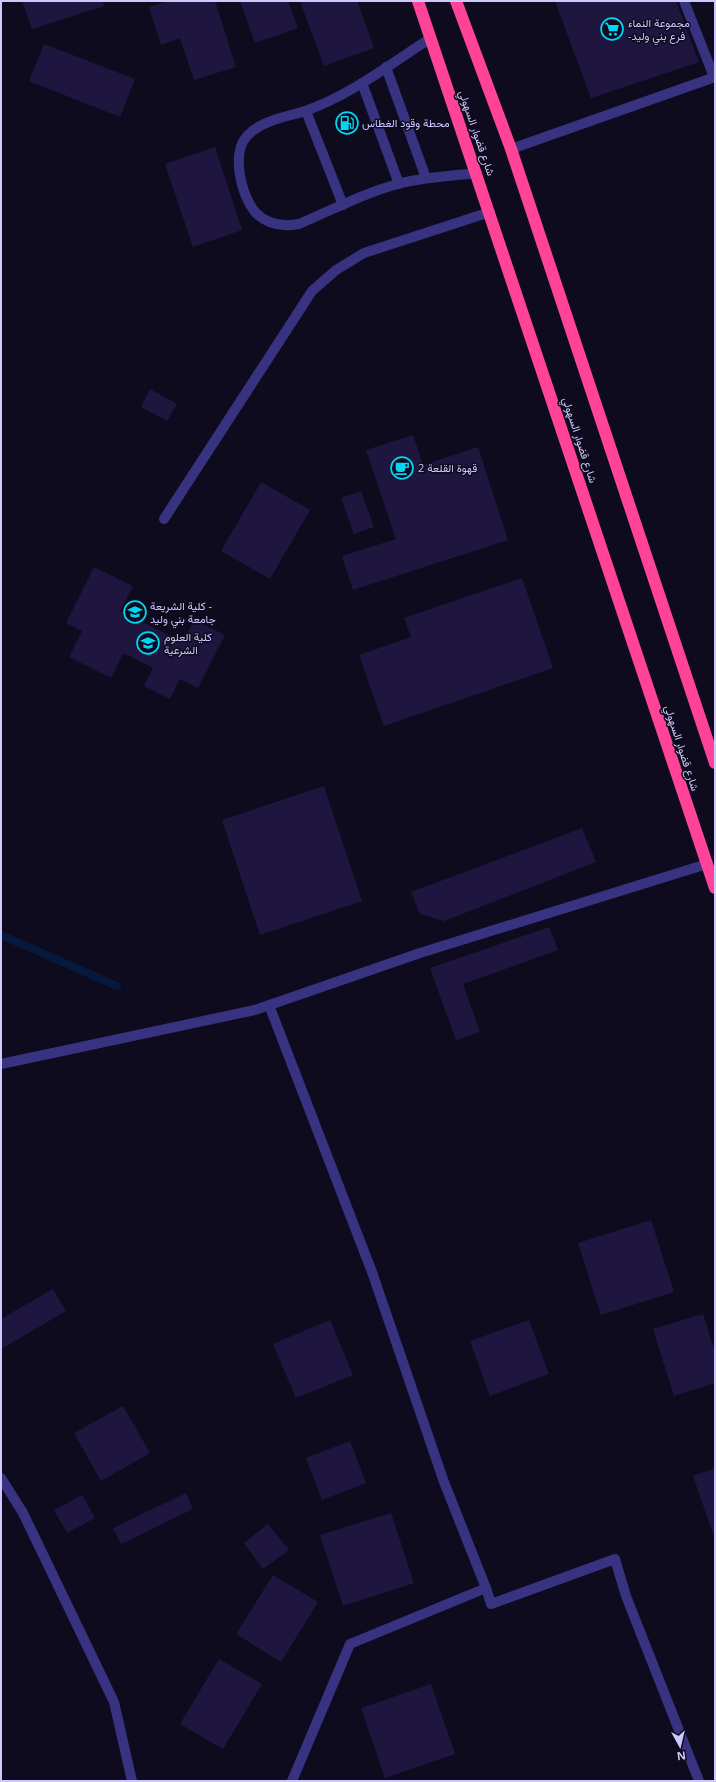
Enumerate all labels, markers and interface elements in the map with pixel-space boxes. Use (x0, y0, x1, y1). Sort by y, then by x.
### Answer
place label: مجموعة النماء -فرع بني وليد (628, 15, 690, 46)
supermarket icon: مجموعة النماء -فرع بني وليد (599, 16, 625, 42)
street label: شارع قضوار السهولي (453, 88, 499, 179)
fuel station icon: محطة وقود الغطاس (334, 110, 360, 136)
place label: محطة وقود الغطاس (362, 115, 450, 130)
street label: شارع قضوار السهولي (557, 395, 601, 486)
cafe icon: قهوة القلعة 2 (389, 455, 415, 481)
place label: قهوة القلعة 2 (418, 460, 477, 475)
place label: كلية الشريعة - جامعة بني وليد (150, 598, 216, 629)
school or university icon: كلية الشريعة - جامعة بني وليد (122, 599, 148, 625)
place label: كلية العلوم الشرعية (164, 629, 212, 657)
school or university icon: كلية العلوم الشرعية (135, 630, 161, 656)
street label: شارع قضوار السهولي (659, 703, 703, 794)
north arrow (660, 1726, 700, 1766)
text: N (676, 1748, 687, 1764)

